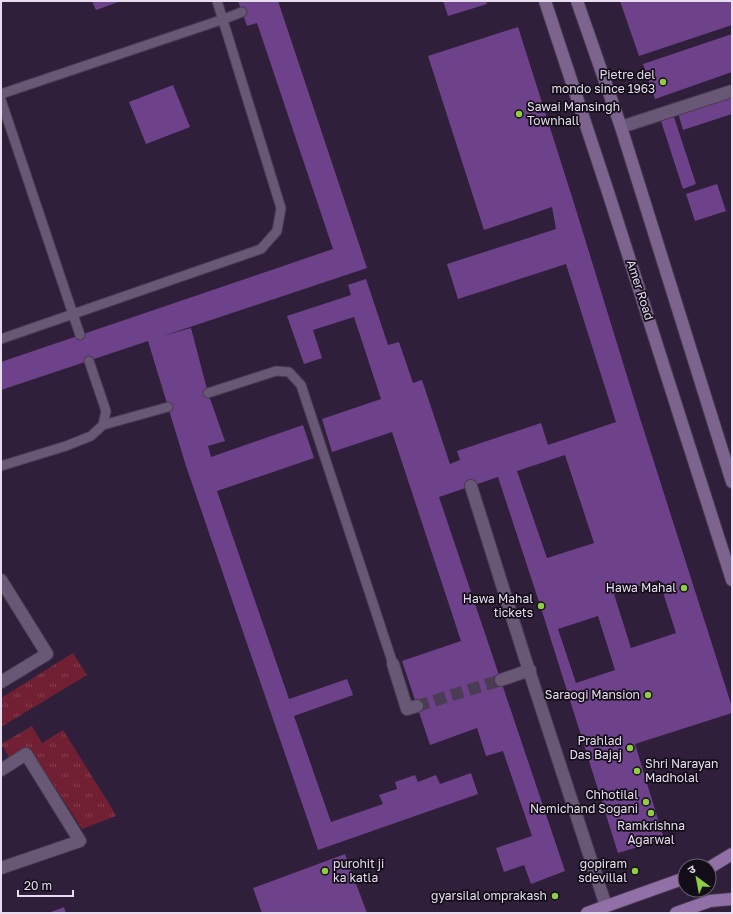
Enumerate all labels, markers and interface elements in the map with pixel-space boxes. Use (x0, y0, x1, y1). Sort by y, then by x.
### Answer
place label: Pietre del mondo since 1963 (551, 67, 655, 96)
marker: Pietre del mondo since 1963 (658, 77, 668, 87)
place label: Sawai Mansingh Townhall (527, 99, 620, 128)
marker: Sawai Mansingh Townhall (514, 109, 524, 119)
street label: Amer Road (624, 258, 657, 322)
place label: Hawa Mahal (606, 580, 676, 595)
marker: Hawa Mahal (679, 583, 689, 593)
place label: Hawa Mahal tickets (463, 591, 533, 620)
marker: Hawa Mahal tickets (536, 601, 546, 611)
place label: Saraogi Mansion (545, 687, 640, 702)
marker: Saraogi Mansion (643, 690, 653, 700)
place label: Prahlad Das Bajaj (569, 733, 622, 762)
marker: Prahlad Das Bajaj (625, 743, 635, 753)
place label: Shri Narayan Madholal (645, 756, 718, 785)
marker: Shri Narayan Madholal (632, 766, 642, 776)
place label: Chhotilal Nemichand Sogani (530, 787, 638, 816)
marker: Chhotilal Nemichand Sogani (641, 797, 651, 807)
marker: Ramkrishna Agarwal (646, 808, 656, 818)
place label: Ramkrishna Agarwal (617, 818, 685, 847)
place label: purohit ji ka katla (333, 856, 384, 885)
place label: gopiram sdevillal (578, 856, 627, 885)
north arrow (677, 858, 717, 898)
text: उ (685, 862, 698, 876)
marker: purohit ji ka katla (320, 866, 330, 876)
marker: gopiram sdevillal (630, 866, 640, 876)
scale bar (18, 872, 73, 898)
text: 20 m (24, 878, 52, 893)
place label: gyarsilal omprakash (431, 888, 547, 903)
marker: gyarsilal omprakash (550, 891, 560, 901)

